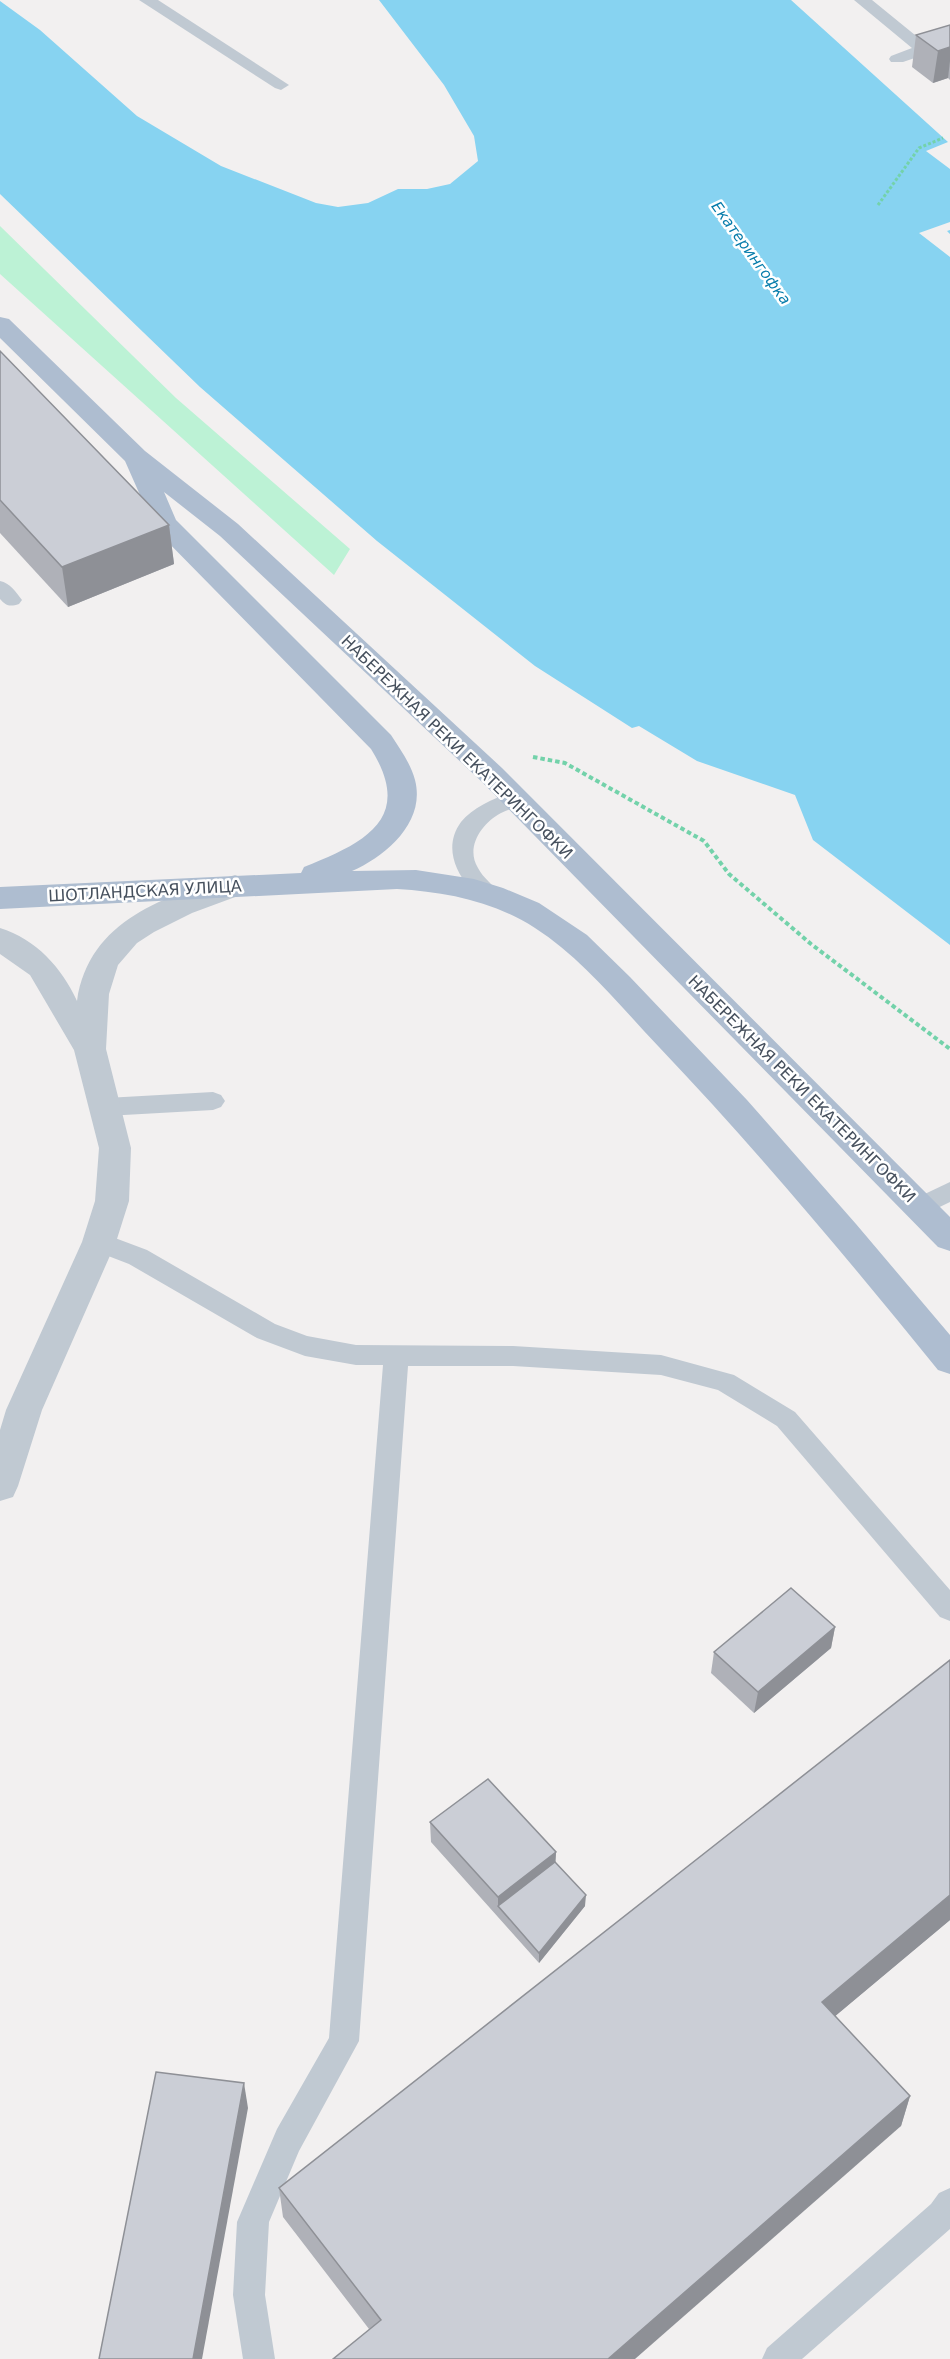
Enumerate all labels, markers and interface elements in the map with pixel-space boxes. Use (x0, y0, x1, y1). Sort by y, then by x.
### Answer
water label: Екатерингофка (708, 198, 794, 308)
street label: НАБЕРЕЖНАЯ РЕКИ ЕКАТЕРИНГОФКИ (338, 631, 576, 863)
street label: ШОТЛАНДСКАЯ УЛИЦА (48, 876, 242, 906)
street label: НАБЕРЕЖНАЯ РЕКИ ЕКАТЕРИНГОФКИ (684, 971, 920, 1207)

